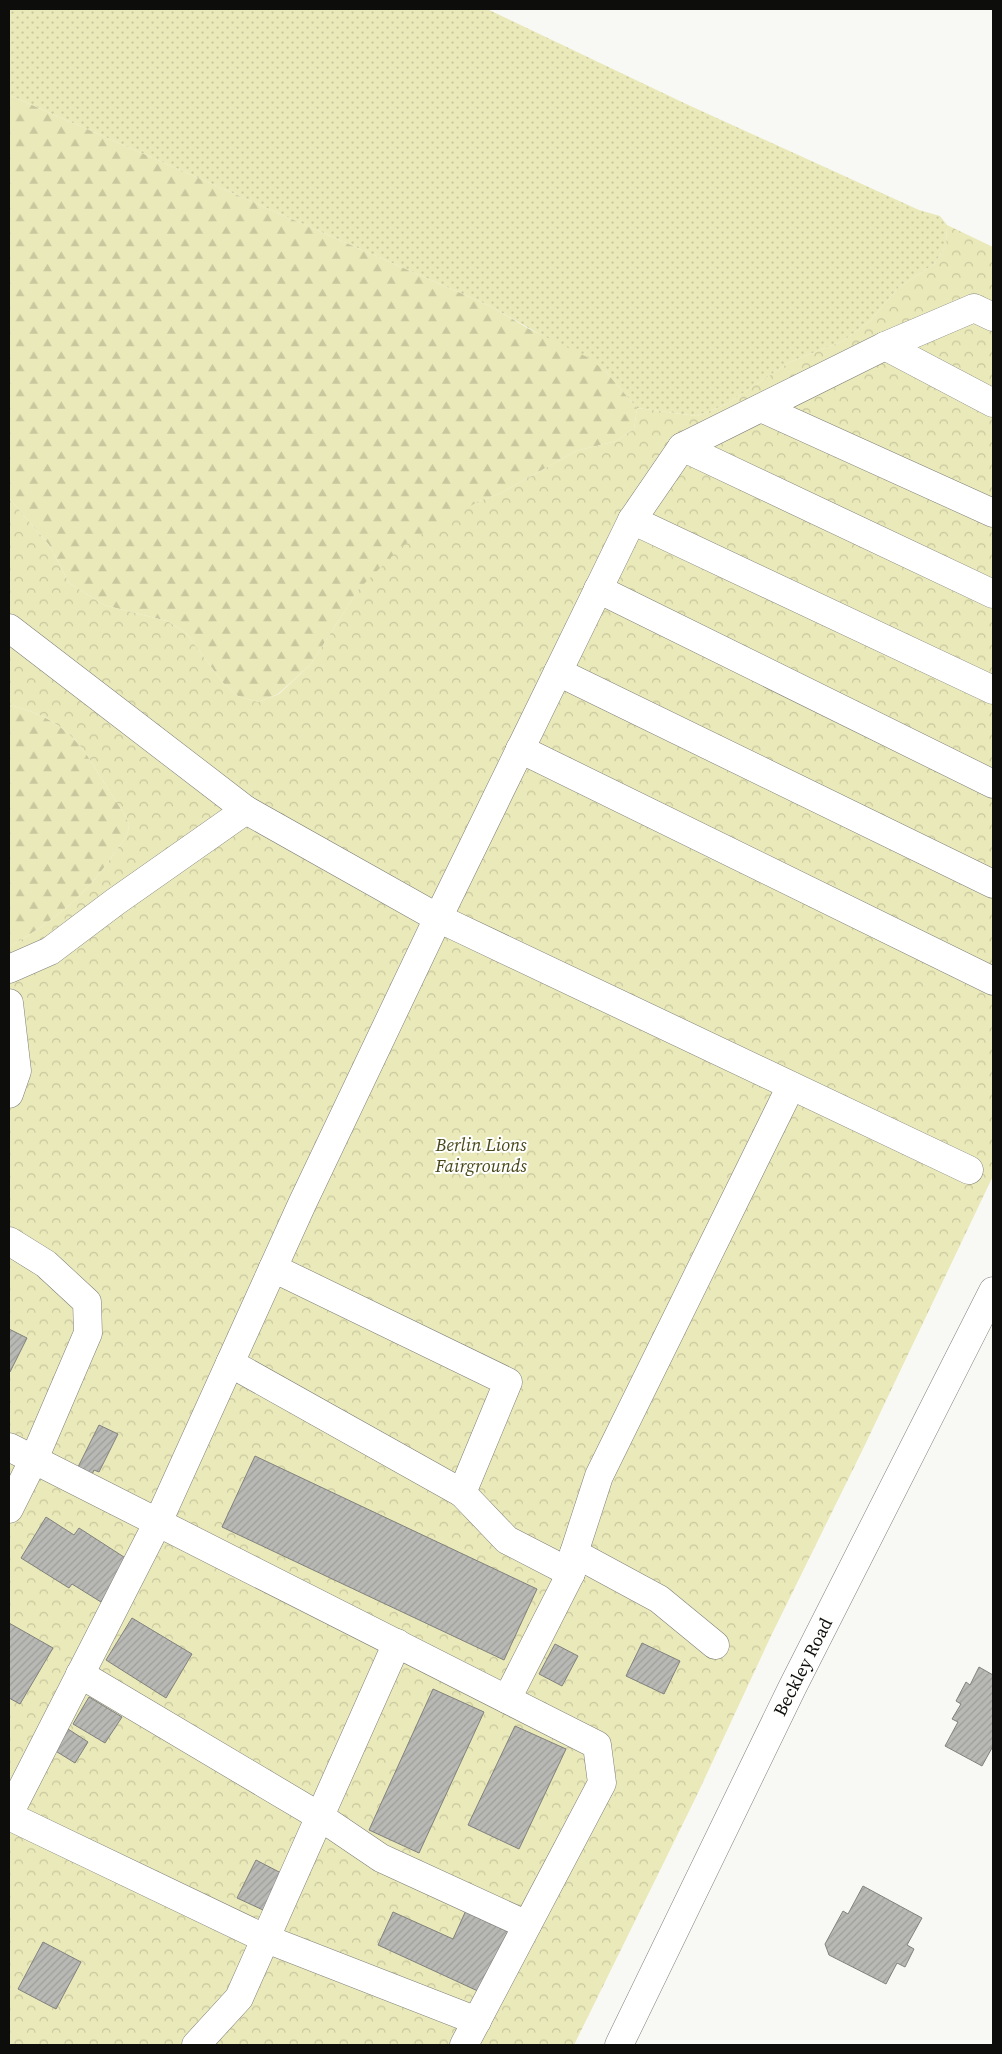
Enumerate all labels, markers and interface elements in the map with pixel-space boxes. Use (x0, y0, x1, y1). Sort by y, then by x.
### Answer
park label: Berlin Lions Fairgrounds (434, 1132, 527, 1178)
street label: Beckley Road (767, 1613, 838, 1720)

